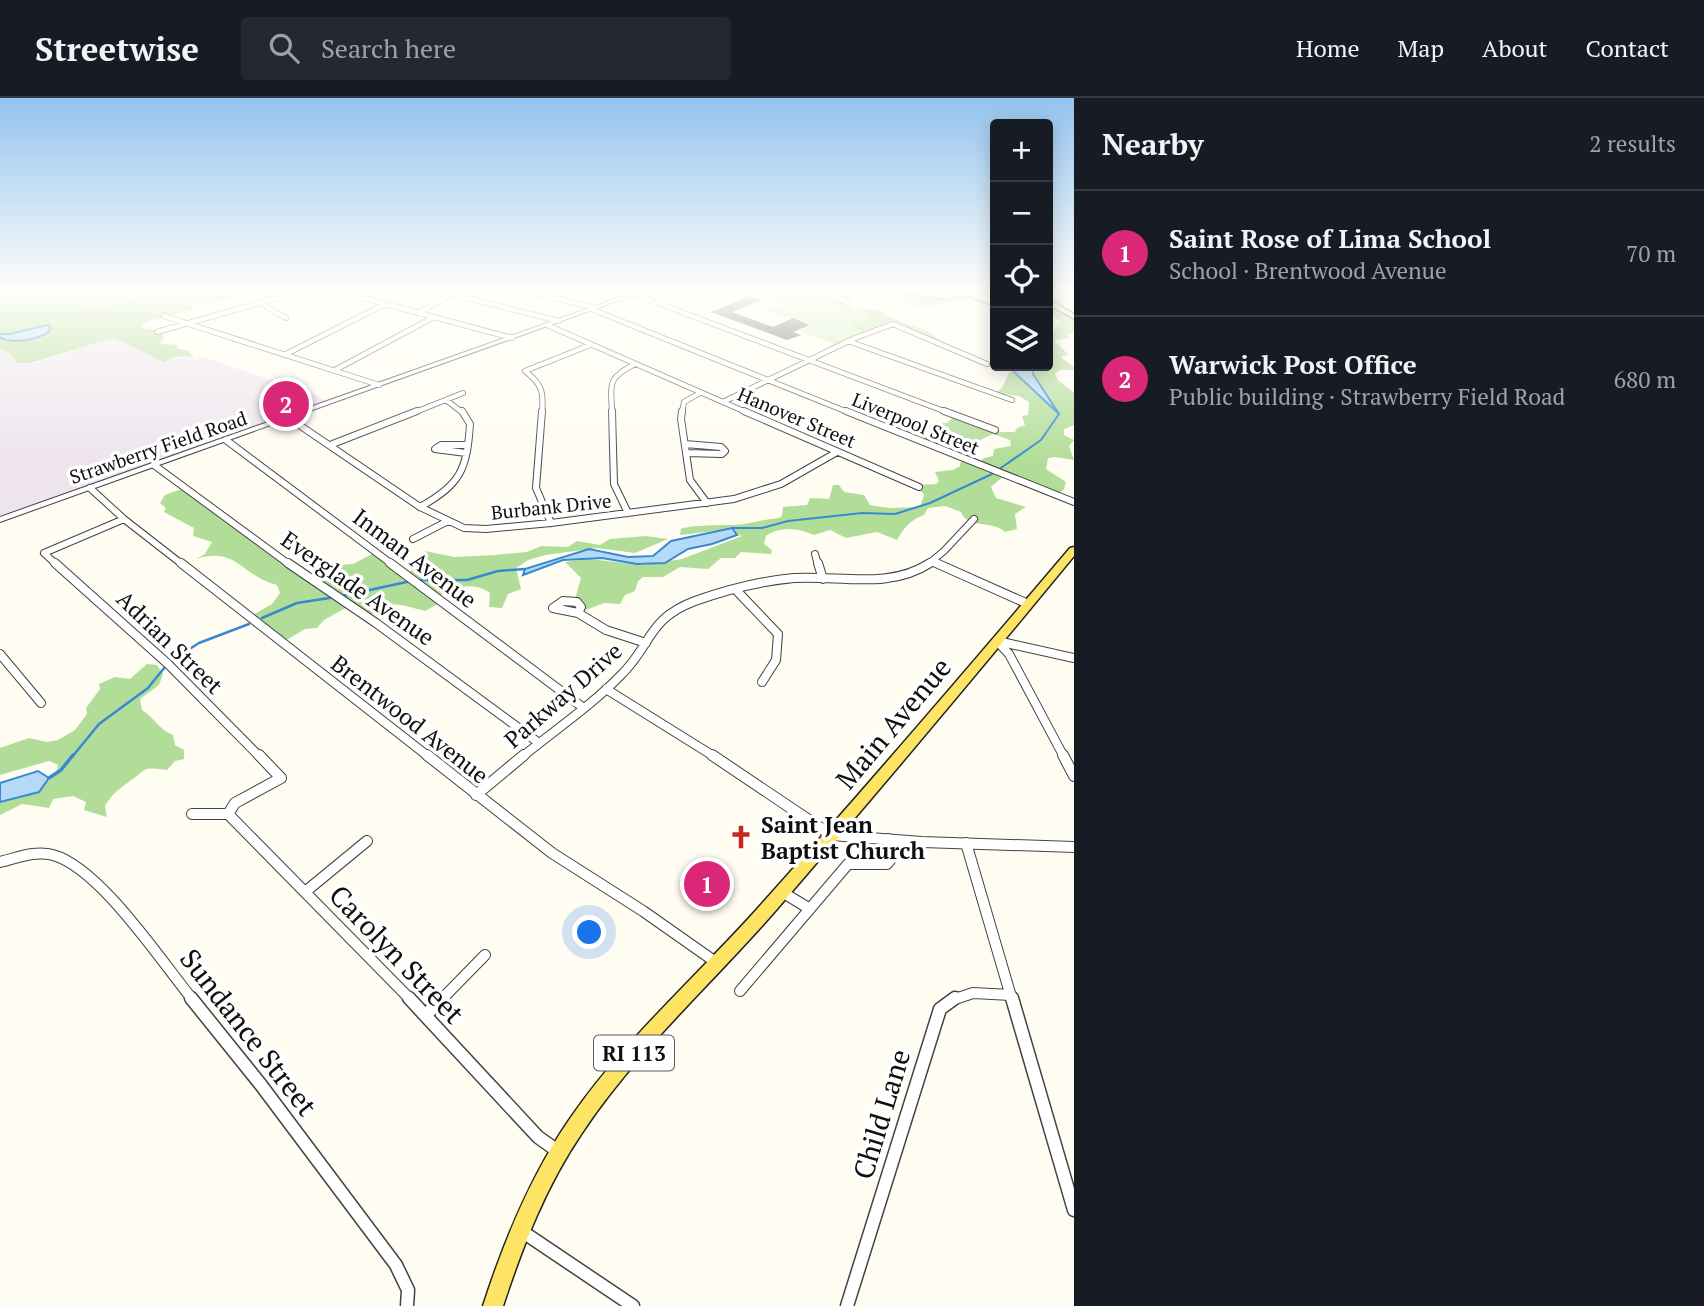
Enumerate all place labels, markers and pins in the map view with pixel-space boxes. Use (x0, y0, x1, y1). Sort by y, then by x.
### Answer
pin: 2 (263, 378, 309, 430)
place label: Saint Jean Baptist Church (761, 809, 925, 866)
church icon: Saint Jean Baptist Church (727, 823, 755, 851)
pin: 1 (684, 858, 730, 910)

